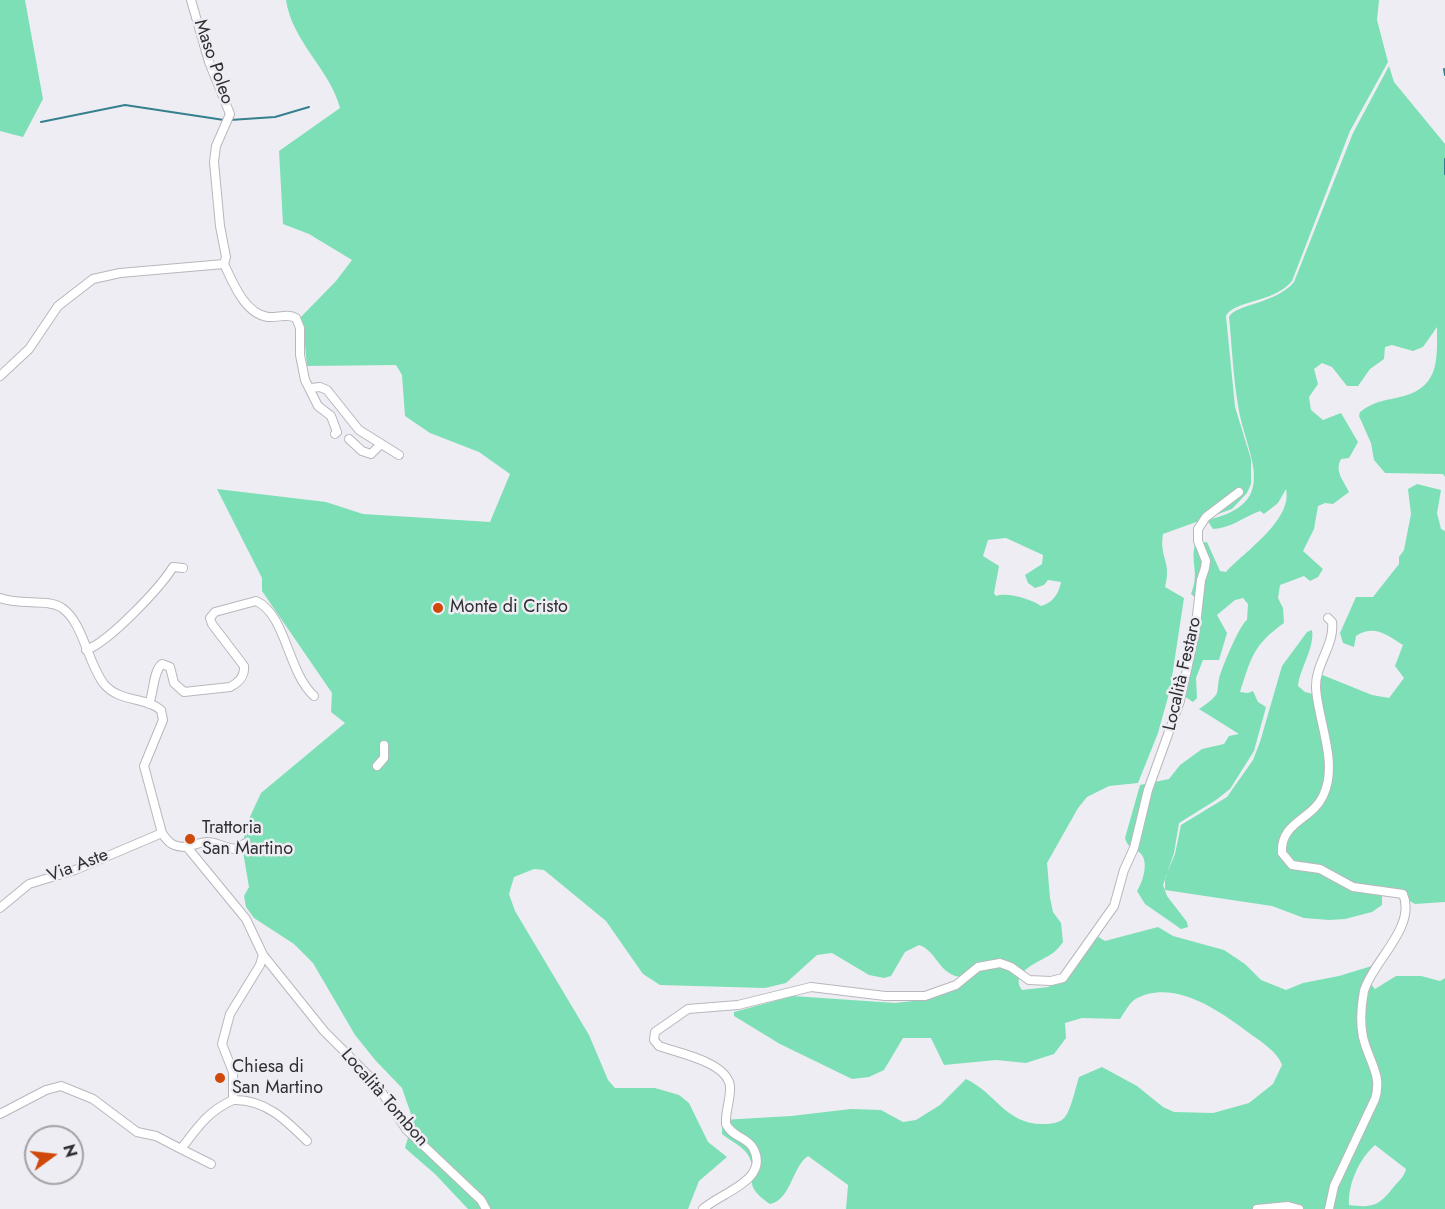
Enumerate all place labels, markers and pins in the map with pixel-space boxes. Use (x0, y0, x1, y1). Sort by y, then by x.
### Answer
place label: Monte di Cristo (450, 597, 568, 619)
marker: Monte di Cristo (431, 601, 445, 615)
place label: Trattoria San Martino (202, 818, 293, 860)
marker: Trattoria San Martino (183, 832, 197, 846)
place label: Chiesa di San Martino (232, 1057, 323, 1100)
marker: Chiesa di San Martino (213, 1071, 227, 1085)

